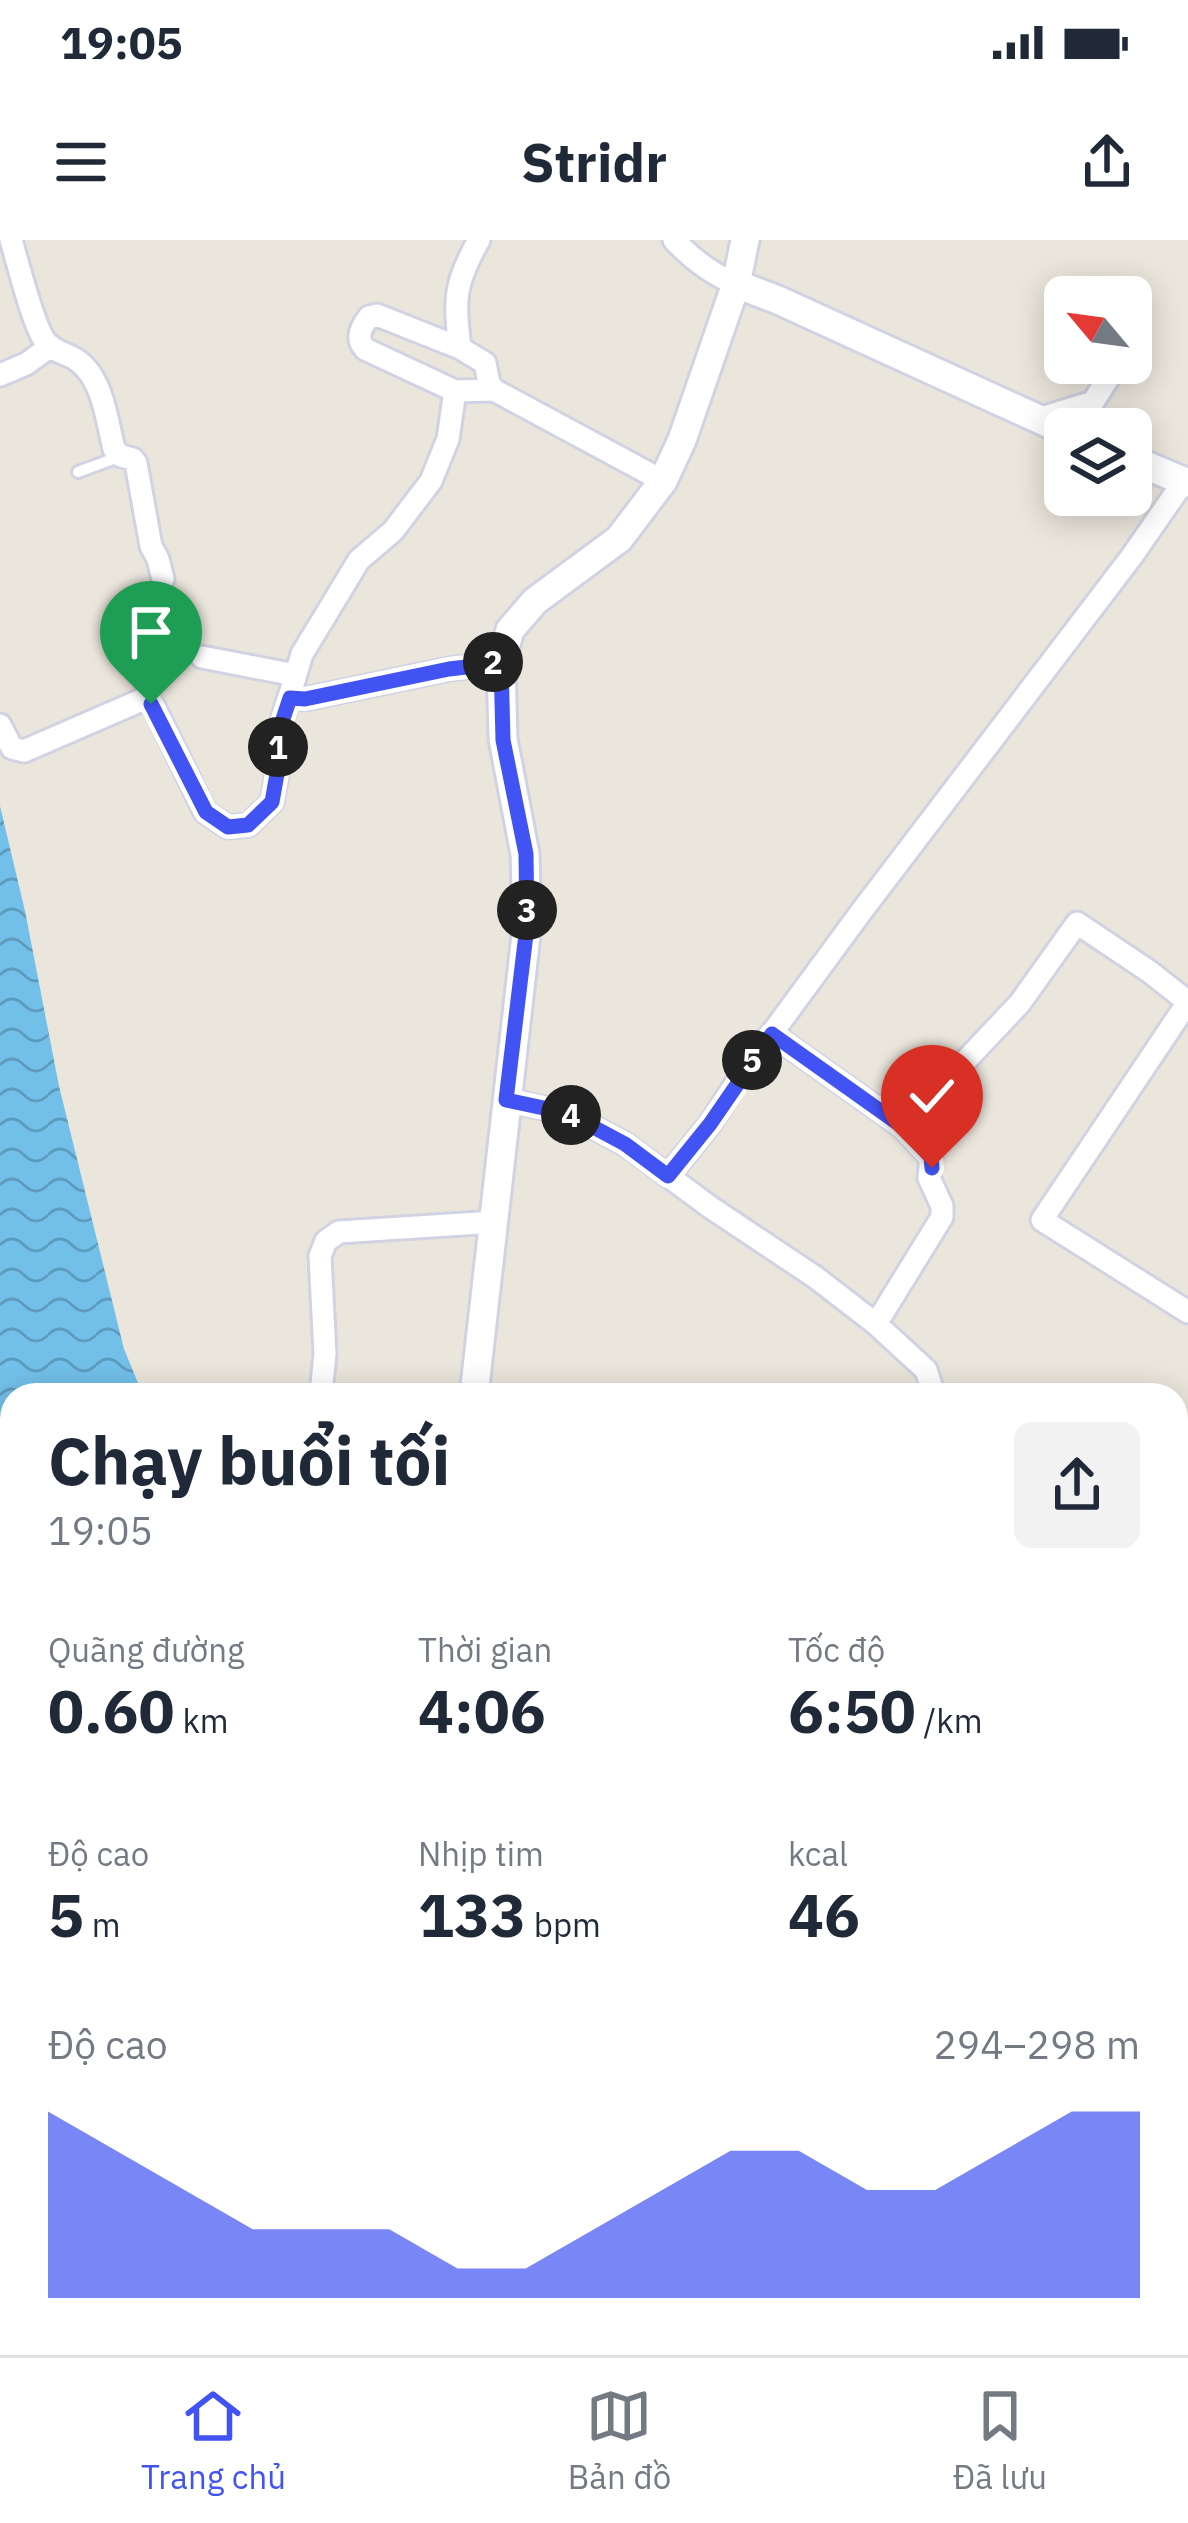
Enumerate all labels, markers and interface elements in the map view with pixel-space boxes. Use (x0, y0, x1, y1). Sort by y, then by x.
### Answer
text: 19:05 (60, 13, 183, 71)
text: Stridr (521, 127, 667, 197)
icon: menu (48, 129, 114, 195)
icon: share (1074, 129, 1140, 195)
north arrow (1044, 276, 1152, 384)
map controls (1044, 276, 1152, 516)
button: layers (1044, 408, 1152, 516)
pin (100, 581, 202, 704)
icon: arrive (118, 599, 184, 665)
pin: 2 (463, 632, 523, 692)
text: 2 (483, 640, 503, 683)
pin: 1 (248, 717, 308, 777)
text: 1 (268, 725, 288, 768)
pin: 3 (497, 880, 557, 940)
text: 3 (517, 888, 537, 931)
pin: 5 (722, 1030, 782, 1090)
text: 5 (742, 1038, 762, 1081)
pin (881, 1045, 983, 1168)
icon: check (899, 1063, 965, 1129)
pin: 4 (541, 1085, 601, 1145)
text: 4 (561, 1093, 581, 1136)
text: Chạy buổi tối (48, 1417, 450, 1503)
button: share (1014, 1422, 1140, 1548)
text: 19:05 (48, 1505, 153, 1556)
text: Quãng đường (48, 1628, 244, 1671)
text: Thời gian (418, 1628, 552, 1671)
text: Tốc độ (788, 1628, 885, 1671)
text: 0.60 (48, 1671, 175, 1750)
text: 4:06 (418, 1671, 546, 1750)
text: 6:50 (788, 1671, 916, 1750)
text: km (175, 1699, 229, 1742)
text: /km (916, 1699, 982, 1742)
text: Độ cao (48, 1832, 149, 1875)
text: Nhịp tim (418, 1832, 544, 1875)
text: kcal (788, 1832, 848, 1875)
text: 5 (48, 1875, 84, 1954)
text: 133 (418, 1875, 526, 1954)
text: 46 (788, 1875, 860, 1954)
text: m (84, 1903, 121, 1946)
text: bpm (526, 1903, 601, 1946)
text: Độ cao (48, 2019, 168, 2070)
text: 294–298 m (933, 2019, 1140, 2070)
tab: Trang chủ (141, 2383, 286, 2498)
tab: Bản đồ (568, 2383, 671, 2498)
tab: Đã lưu (953, 2383, 1047, 2498)

